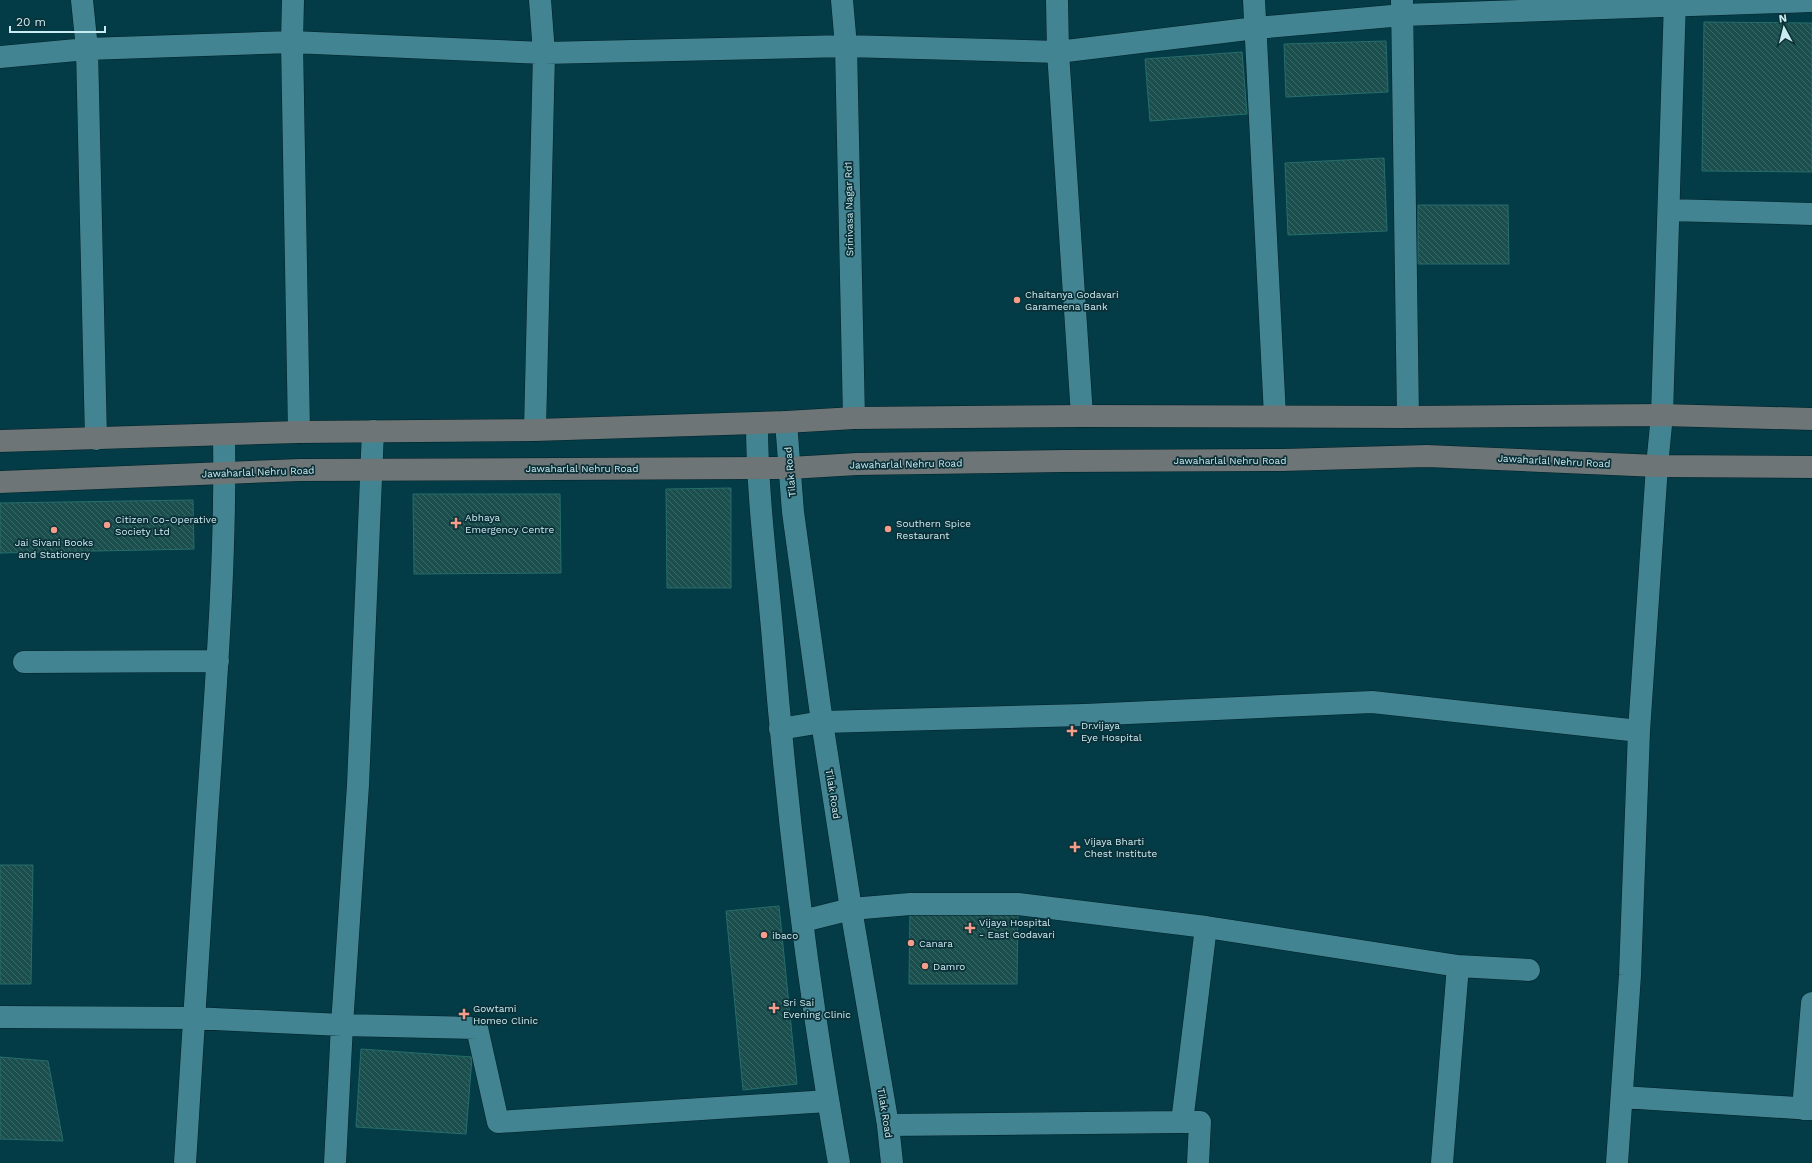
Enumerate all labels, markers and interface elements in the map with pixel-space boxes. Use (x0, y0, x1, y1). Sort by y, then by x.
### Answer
scale bar (10, 8, 105, 34)
north arrow (1764, 8, 1804, 48)
text: N (1778, 12, 1788, 26)
text: 20 m (16, 15, 46, 29)
street label: Srinivasa Nagar Rd1 (843, 162, 855, 256)
place label: Chaitanya Godavari Garameena Bank (1025, 289, 1119, 312)
marker: Chaitanya Godavari Garameena Bank (1012, 295, 1022, 305)
street label: Tilak Road (782, 446, 798, 498)
street label: Jawaharlal Nehru Road (1497, 453, 1611, 469)
street label: Jawaharlal Nehru Road (1174, 455, 1287, 466)
street label: Jawaharlal Nehru Road (849, 458, 963, 470)
street label: Jawaharlal Nehru Road (526, 463, 639, 474)
street label: Jawaharlal Nehru Road (201, 465, 315, 479)
place label: Abhaya Emergency Centre (465, 512, 554, 535)
place label: Citizen Co-Operative Society Ltd (115, 514, 217, 537)
marker: Abhaya Emergency Centre (450, 517, 462, 529)
place label: Southern Spice Restaurant (896, 518, 971, 541)
marker: Citizen Co-Operative Society Ltd (102, 520, 112, 530)
marker: Southern Spice Restaurant (883, 524, 893, 534)
marker: Jai Sivani Books and Stationery (49, 525, 59, 535)
place label: Jai Sivani Books and Stationery (15, 537, 93, 560)
place label: Dr.vijaya Eye Hospital (1081, 720, 1142, 743)
marker: Dr.vijaya Eye Hospital (1066, 725, 1078, 737)
street label: Tilak Road (824, 768, 842, 820)
place label: Vijaya Bharti Chest Institute (1084, 836, 1157, 859)
marker: Vijaya Bharti Chest Institute (1069, 841, 1081, 853)
place label: Vijaya Hospital - East Godavari (979, 917, 1055, 940)
marker: Vijaya Hospital - East Godavari (964, 922, 976, 934)
marker: ibaco (759, 930, 769, 940)
place label: ibaco (772, 930, 798, 941)
marker: Canara (906, 938, 916, 948)
place label: Canara (919, 938, 953, 949)
marker: Damro (920, 961, 930, 971)
place label: Damro (933, 961, 965, 972)
place label: Sri Sai Evening Clinic (783, 997, 851, 1020)
marker: Sri Sai Evening Clinic (768, 1002, 780, 1014)
place label: Gowtami Homeo Clinic (473, 1003, 538, 1026)
marker: Gowtami Homeo Clinic (458, 1008, 470, 1020)
street label: Tilak Road (876, 1087, 894, 1139)

